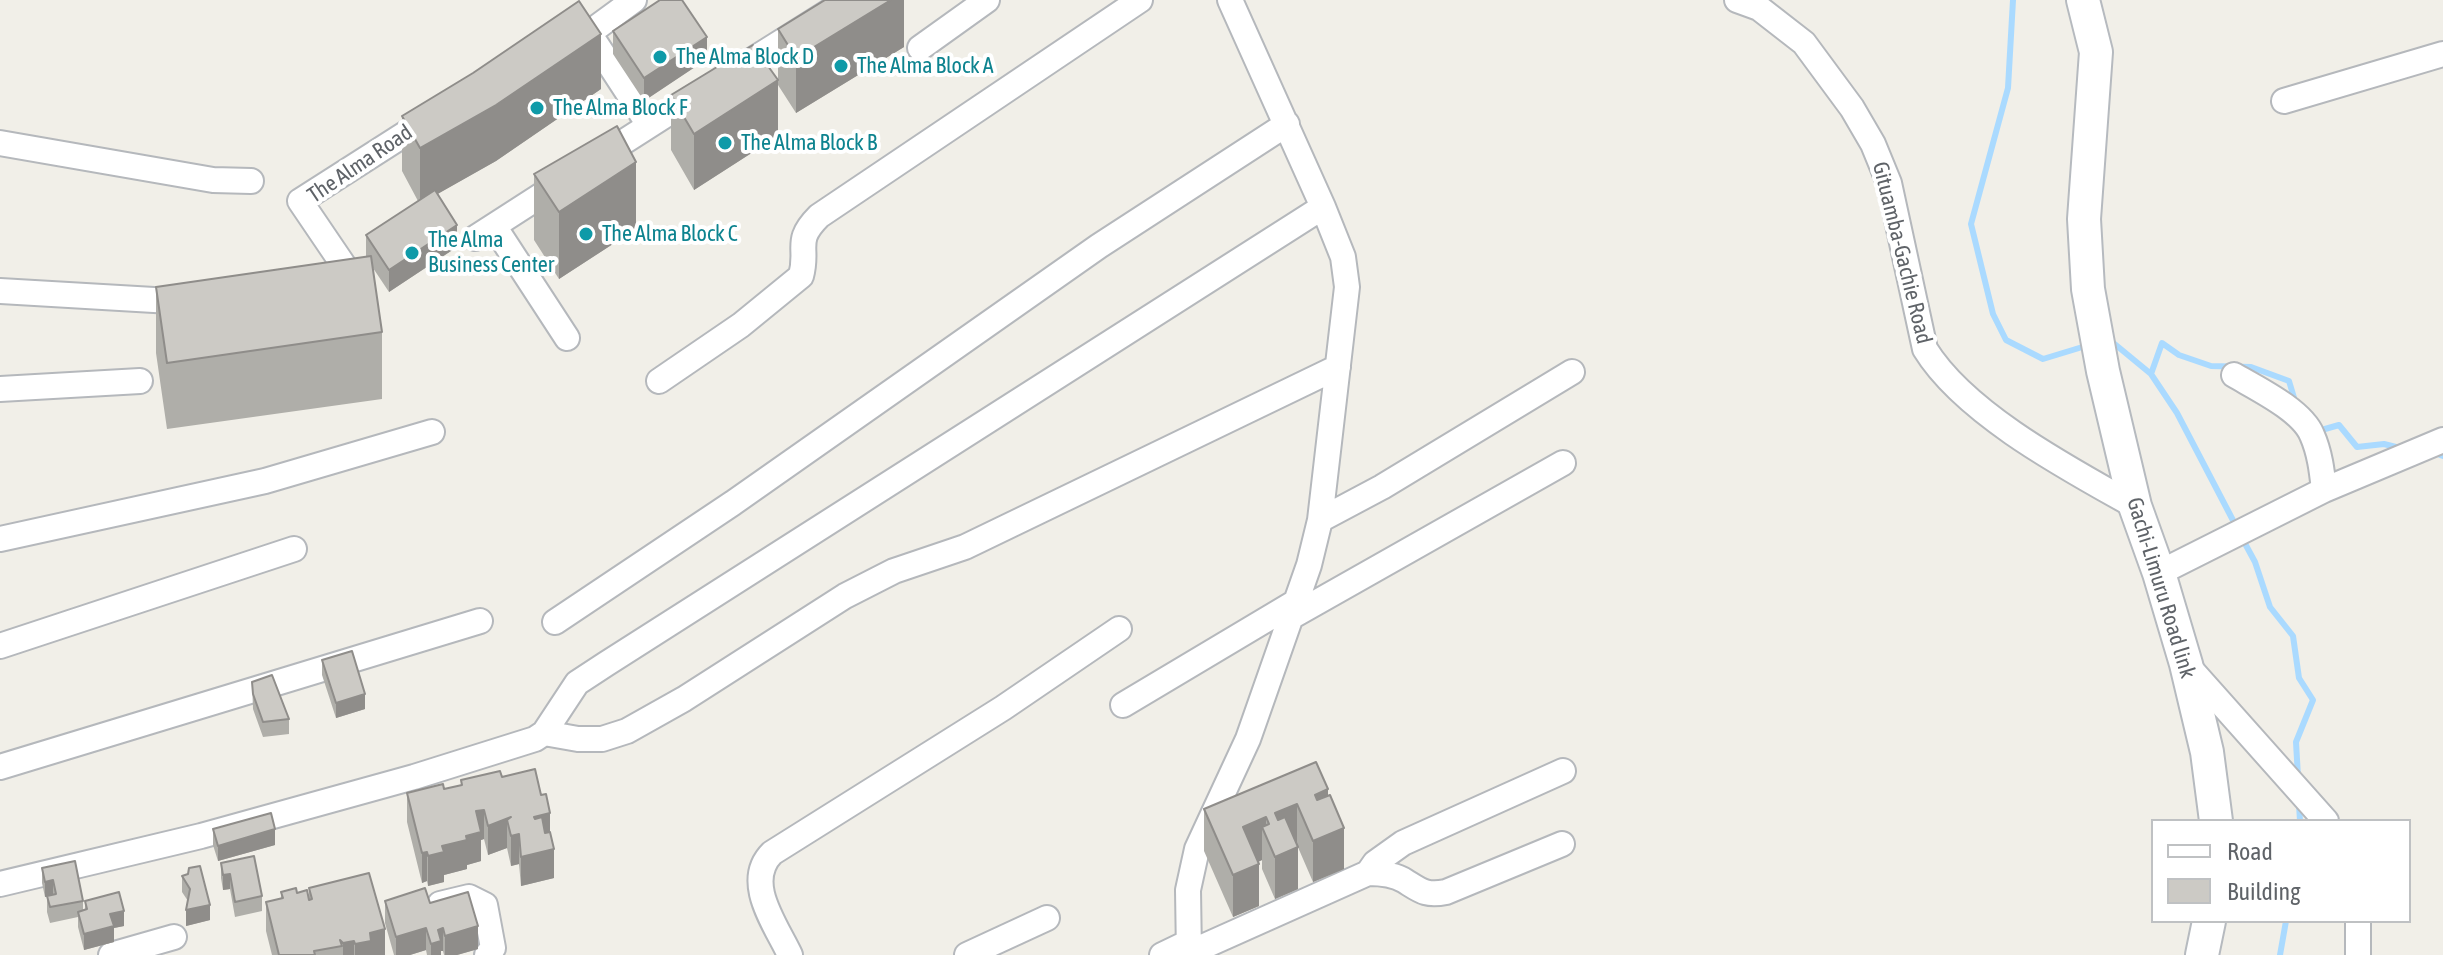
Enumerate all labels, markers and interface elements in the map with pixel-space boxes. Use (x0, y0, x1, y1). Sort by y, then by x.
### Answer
place label: The Alma Block D (676, 44, 814, 70)
marker: The Alma Block D (651, 48, 669, 66)
place label: The Alma Block A (857, 53, 994, 79)
marker: The Alma Block A (832, 57, 850, 75)
place label: The Alma Block F (553, 95, 688, 121)
marker: The Alma Block F (528, 99, 546, 117)
street label: The Alma Road (303, 119, 417, 209)
place label: The Alma Block B (741, 130, 877, 156)
marker: The Alma Block B (716, 134, 734, 152)
street label: Gituamba-Gachie Road (1867, 159, 1937, 347)
place label: The Alma Block C (602, 221, 738, 247)
marker: The Alma Block C (577, 225, 595, 243)
place label: The Alma Business Center (428, 227, 554, 278)
marker: The Alma Business Center (403, 244, 421, 262)
street label: Gachi-Limuru Road link (2121, 494, 2201, 682)
legend (2151, 819, 2411, 923)
text: Road (2227, 838, 2273, 865)
text: Building (2227, 878, 2300, 905)

